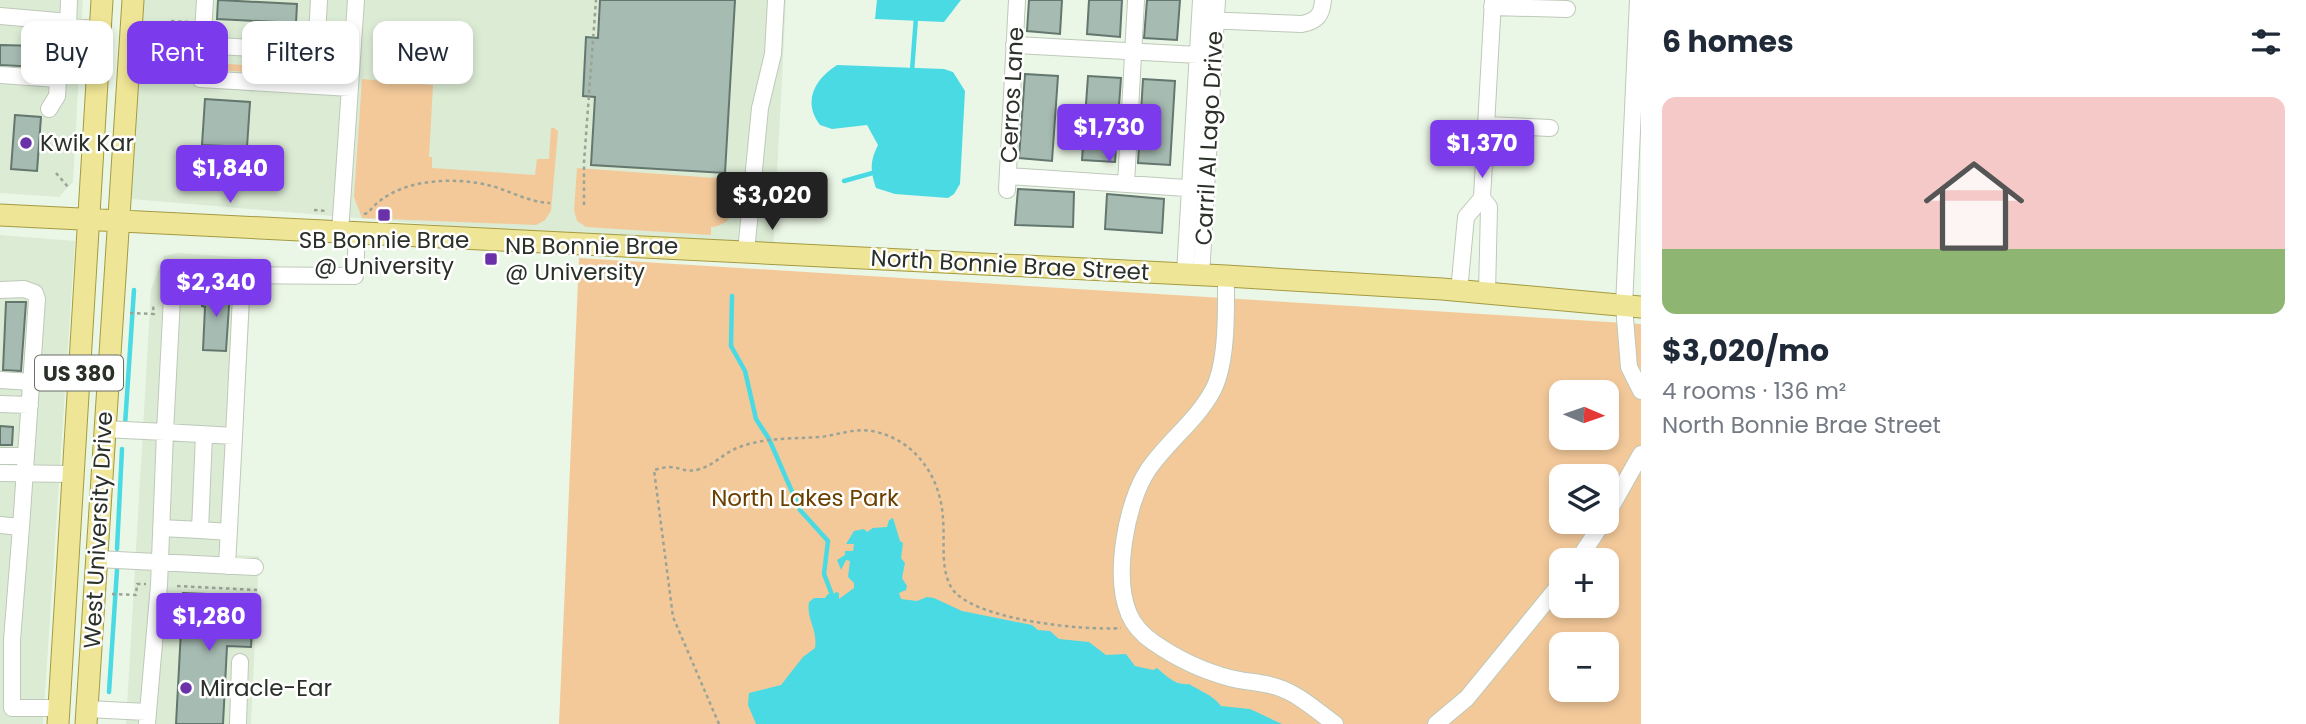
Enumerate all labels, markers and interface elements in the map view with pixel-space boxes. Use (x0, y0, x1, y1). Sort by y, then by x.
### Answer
text: 6 homes (1662, 20, 1794, 63)
chip: Buy (21, 21, 113, 84)
chip: Rent (127, 21, 228, 84)
chip: Filters (242, 21, 359, 84)
chip: New (373, 21, 473, 84)
icon: filters (2247, 23, 2285, 61)
street label: Cerros Lane (992, 26, 1032, 164)
street label: Carril Al Lago Drive (1187, 30, 1231, 246)
pin: $1,730 (1052, 104, 1166, 164)
text: $1,730 (1073, 111, 1145, 143)
pin: $1,370 (1425, 120, 1539, 180)
place label: Kwik Kar (40, 127, 134, 159)
text: $1,370 (1446, 127, 1518, 159)
marker: Kwik Kar (18, 135, 34, 151)
icon: home (1911, 143, 2037, 269)
pin: $1,840 (173, 146, 287, 205)
text: $1,840 (192, 152, 268, 184)
pin: $3,020 (715, 173, 829, 232)
text: $3,020 (733, 179, 811, 211)
marker: SB Bonnie Brae @ University (376, 207, 392, 223)
place label: SB Bonnie Brae @ University (299, 224, 469, 282)
place label: NB Bonnie Brae @ University (505, 230, 678, 288)
street label: North Bonnie Brae Street (870, 242, 1150, 288)
marker: NB Bonnie Brae @ University (483, 251, 499, 267)
pin: $2,340 (159, 260, 273, 319)
text: $2,340 (176, 266, 256, 298)
text: $3,020/mo (1662, 329, 1829, 372)
road number: US 380 (35, 356, 123, 390)
text: 4 rooms · 136 m² (1662, 375, 1846, 407)
north arrow (1549, 380, 1619, 450)
map controls (1549, 380, 1619, 702)
text: North Bonnie Brae Street (1662, 409, 1941, 441)
street label: West University Drive (76, 410, 120, 650)
button: layers (1549, 464, 1619, 534)
park label: North Lakes Park (711, 482, 899, 514)
button: + (1549, 548, 1619, 618)
pin: $1,280 (152, 594, 266, 653)
text: $1,280 (172, 600, 246, 632)
button: − (1549, 632, 1619, 702)
place label: Miracle-Ear (200, 672, 332, 704)
marker: Miracle-Ear (178, 680, 194, 696)

